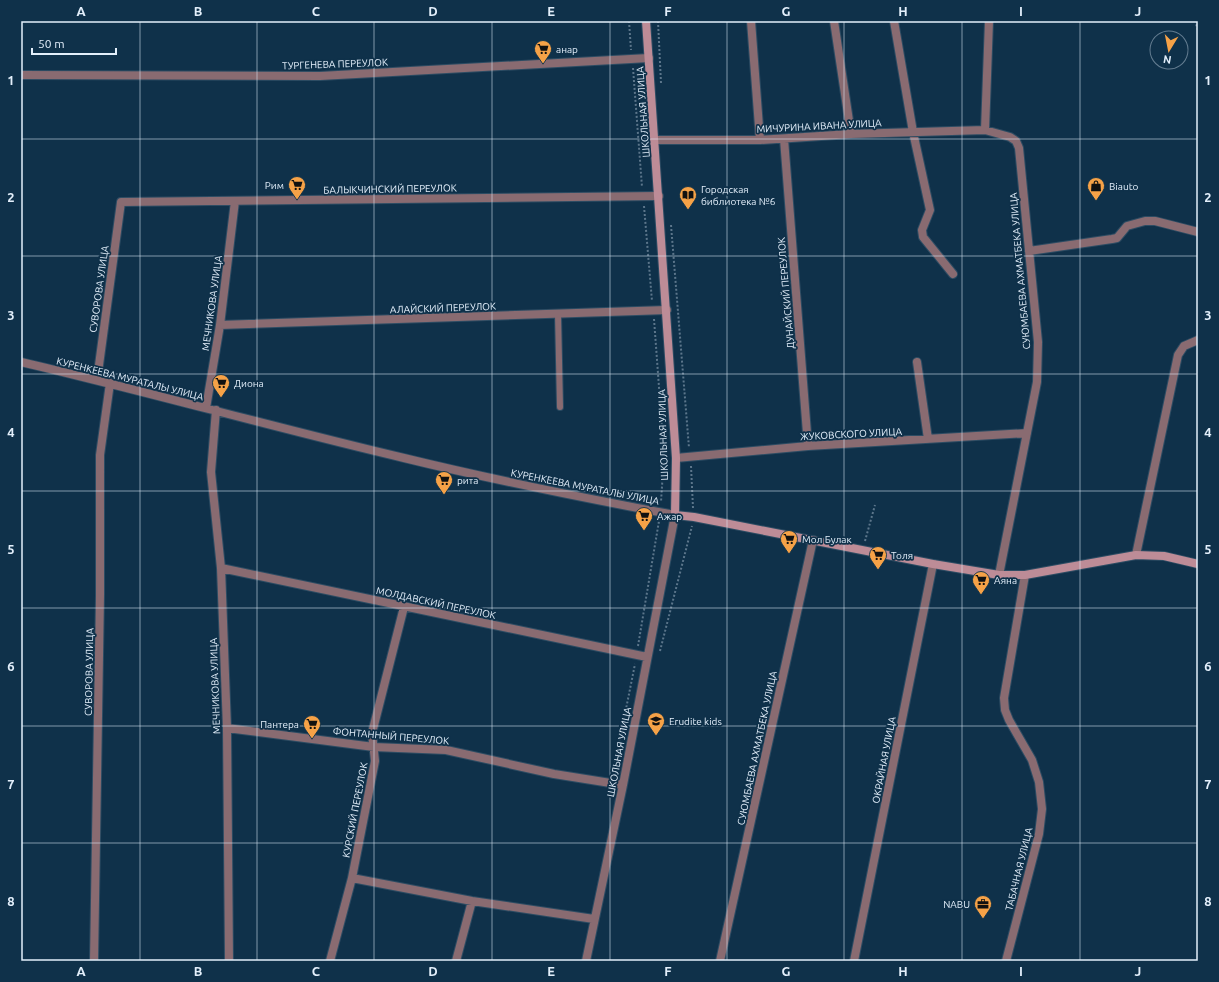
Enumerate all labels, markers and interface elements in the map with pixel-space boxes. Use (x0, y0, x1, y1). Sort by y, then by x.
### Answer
text: A (76, 4, 86, 18)
text: B (194, 4, 203, 18)
text: C (312, 4, 321, 18)
text: D (428, 4, 438, 18)
text: E (547, 4, 555, 18)
text: F (664, 4, 672, 18)
text: G (782, 4, 791, 18)
text: H (898, 4, 908, 18)
text: I (1019, 4, 1023, 18)
text: J (1135, 4, 1141, 18)
scale bar (32, 30, 116, 56)
north arrow (1149, 30, 1189, 70)
text: 50 m (38, 37, 65, 50)
supermarket icon: анар (533, 39, 553, 64)
place label: анар (556, 44, 578, 55)
text: N (1162, 53, 1172, 66)
street label: ТУРГЕНЕВА ПЕРЕУЛОК (282, 57, 388, 71)
street label: ШКОЛЬНАЯ УЛИЦА (634, 66, 652, 158)
text: 1 (7, 73, 15, 87)
text: 1 (1204, 73, 1212, 87)
street label: МИЧУРИНА ИВАНА УЛИЦА (756, 117, 882, 135)
supermarket icon: Рим (287, 175, 307, 200)
shop icon: Biauto (1086, 176, 1106, 201)
place label: Рим (265, 180, 284, 191)
place label: Biauto (1109, 181, 1139, 192)
street label: БАЛЫКЧИНСКИЙ ПЕРЕУЛОК (323, 182, 457, 196)
place label: Городская библиотека №6 (701, 184, 776, 207)
library icon: Городская библиотека №6 (678, 185, 698, 210)
text: 2 (7, 190, 15, 204)
text: 2 (1204, 190, 1212, 204)
street label: СУЮМБАЕВА АХМАТБЕКА УЛИЦА (1008, 192, 1032, 350)
street label: ДУНАЙСКИЙ ПЕРЕУЛОК (776, 237, 796, 349)
street label: СУВОРОВА УЛИЦА (87, 244, 111, 333)
street label: МЕЧНИКОВА УЛИЦА (200, 254, 224, 351)
street label: АЛАЙСКИЙ ПЕРЕУЛОК (390, 301, 496, 315)
text: 3 (7, 308, 15, 322)
text: 3 (1204, 308, 1212, 322)
street label: КУРЕНКЕЕВА МУРАТАЛЫ УЛИЦА (55, 355, 205, 403)
supermarket icon: Диона (211, 373, 231, 398)
place label: Диона (234, 378, 264, 389)
street label: ШКОЛЬНАЯ УЛИЦА (656, 389, 670, 481)
text: 4 (7, 425, 15, 439)
text: 4 (1204, 425, 1212, 439)
street label: ЖУКОВСКОГО УЛИЦА (800, 426, 903, 442)
street label: КУРЕНКЕЕВА МУРАТАЛЫ УЛИЦА (510, 467, 661, 507)
supermarket icon: рита (434, 470, 454, 495)
place label: рита (457, 475, 478, 486)
supermarket icon: Ажар (634, 506, 654, 531)
place label: Ажар (657, 511, 682, 522)
supermarket icon: Мол Булак (779, 529, 799, 554)
place label: Мол Булак (802, 534, 852, 545)
text: 5 (7, 542, 15, 556)
text: 5 (1204, 542, 1212, 556)
supermarket icon: Толя (868, 545, 888, 570)
place label: Толя (891, 550, 913, 561)
supermarket icon: Аяна (971, 570, 991, 595)
place label: Аяна (994, 575, 1017, 586)
street label: МОЛДАВСКИЙ ПЕРЕУЛОК (375, 585, 497, 621)
street label: СУВОРОВА УЛИЦА (83, 627, 95, 716)
street label: МЕЧНИКОВА УЛИЦА (208, 637, 222, 734)
text: 6 (7, 659, 15, 673)
text: 6 (1204, 659, 1212, 673)
street label: СУЮМБАЕВА АХМАТБЕКА УЛИЦА (735, 669, 779, 826)
street label: ШКОЛЬНАЯ УЛИЦА (605, 706, 633, 798)
school or university icon: Erudite kids (646, 711, 666, 736)
supermarket icon: Пантера (302, 714, 322, 739)
street label: ОКРАЙНАЯ УЛИЦА (870, 715, 898, 804)
place label: Erudite kids (669, 716, 722, 727)
place label: Пантера (260, 719, 299, 730)
street label: ФОНТАННЫЙ ПЕРЕУЛОК (332, 725, 450, 747)
street label: КУРСКИЙ ПЕРЕУЛОК (340, 761, 370, 859)
text: 7 (7, 777, 15, 791)
text: 7 (1204, 777, 1212, 791)
street label: ТАБАЧНАЯ УЛИЦА (1003, 826, 1035, 912)
text: 8 (7, 894, 15, 908)
office icon: NABU (973, 894, 993, 919)
text: 8 (1204, 894, 1212, 908)
place label: NABU (943, 899, 970, 910)
text: A (76, 964, 86, 978)
text: B (194, 964, 203, 978)
text: C (312, 964, 321, 978)
text: D (428, 964, 438, 978)
text: E (547, 964, 555, 978)
text: F (664, 964, 672, 978)
text: G (782, 964, 791, 978)
text: H (898, 964, 908, 978)
text: I (1019, 964, 1023, 978)
text: J (1135, 964, 1141, 978)

